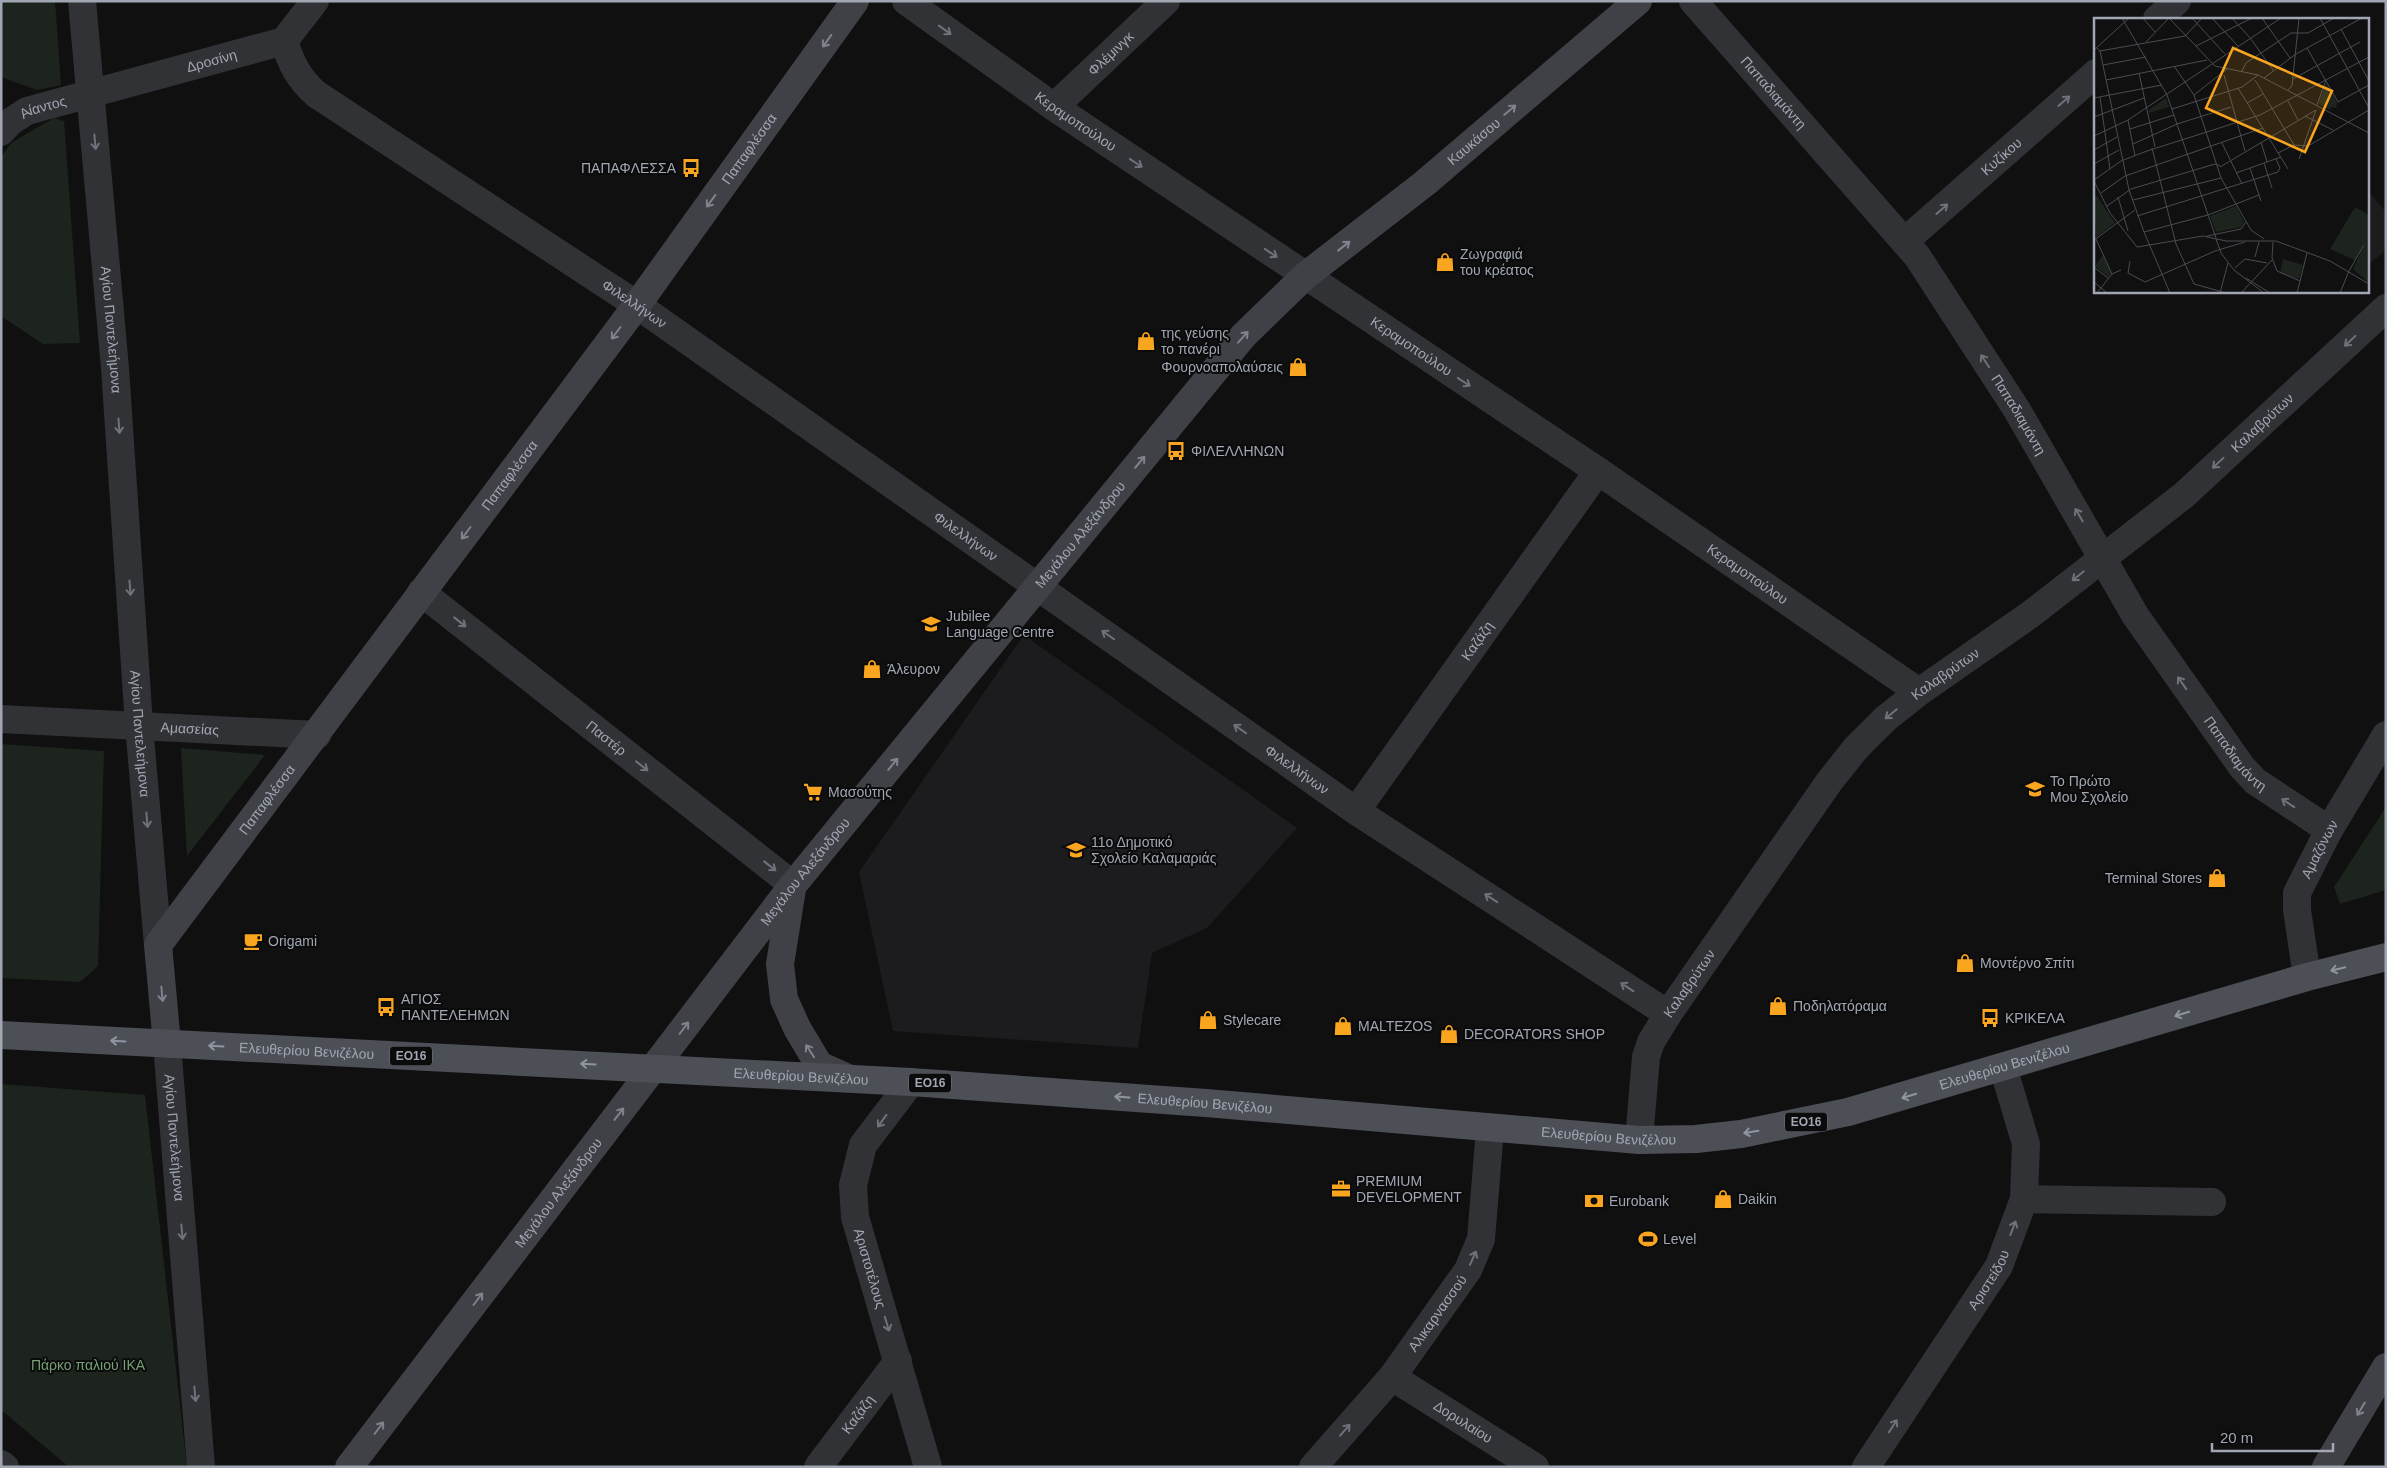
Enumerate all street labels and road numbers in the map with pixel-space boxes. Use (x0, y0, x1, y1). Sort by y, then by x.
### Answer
street label: Φλέμινγκ (1085, 27, 1137, 79)
street label: Δροσίνη (185, 46, 239, 75)
street label: Παπαδιαμάντη (1737, 53, 1810, 132)
street label: Κεραμοπούλου (1032, 88, 1119, 154)
street label: Αίαντος (16, 93, 68, 122)
street label: Παπαφλέσσα (718, 110, 780, 187)
street label: Καυκάσου (1444, 115, 1503, 168)
street label: Κυζίκου (1978, 134, 2025, 179)
street label: Αγίου Παντελεήμονα (98, 265, 125, 394)
street label: Φιλελλήνων (599, 276, 670, 331)
street label: Κεραμοπούλου (1368, 313, 1455, 379)
street label: Παπαδιαμάντη (1988, 372, 2049, 458)
street label: Καλαβρύτων (2228, 390, 2297, 455)
street label: Παπαφλέσσα (478, 437, 541, 513)
street label: Μεγάλου Αλεξάνδρου (1032, 478, 1129, 591)
street label: Φιλελλήνων (931, 508, 1001, 564)
street label: Κεραμοπούλου (1704, 540, 1791, 607)
street label: Καζάζη (1458, 618, 1497, 663)
street label: Καλαβρύτων (1908, 645, 1982, 703)
street label: Αγίου Παντελεήμονα (127, 670, 153, 798)
street label: Παπαδιαμάντη (2201, 713, 2269, 794)
street label: Παστέρ (583, 717, 630, 759)
street label: Αμασείας (160, 719, 220, 738)
street label: Φιλελλήνων (1262, 742, 1332, 797)
street label: Παπαφλέσσα (235, 762, 298, 838)
street label: Μεγάλου Αλεξάνδρου (757, 815, 853, 929)
street label: Αμαζόνων (2298, 817, 2341, 881)
street label: Καλαβρύτων (1660, 946, 1718, 1021)
street label: Ελευθερίου Βενιζέλου (239, 1039, 374, 1062)
street label: Ελευθερίου Βενιζέλου (1937, 1039, 2071, 1093)
road number: ΕΟ16 (390, 1046, 432, 1066)
street label: Ελευθερίου Βενιζέλου (733, 1065, 869, 1088)
street label: Αγίου Παντελεήμονα (161, 1073, 188, 1202)
road number: ΕΟ16 (909, 1074, 951, 1092)
street label: Ελευθερίου Βενιζέλου (1137, 1090, 1273, 1117)
road number: ΕΟ16 (1785, 1112, 1827, 1132)
street label: Ελευθερίου Βενιζέλου (1541, 1124, 1676, 1148)
street label: Μεγάλου Αλεξάνδρου (511, 1135, 605, 1251)
street label: Αριστοτέλους (851, 1226, 889, 1311)
street label: Αριστείδου (1964, 1248, 2012, 1313)
street label: Αλικαρνασσού (1405, 1272, 1470, 1355)
street label: Καζάζη (838, 1392, 877, 1437)
street label: Δορυλαίου (1431, 1397, 1495, 1446)

